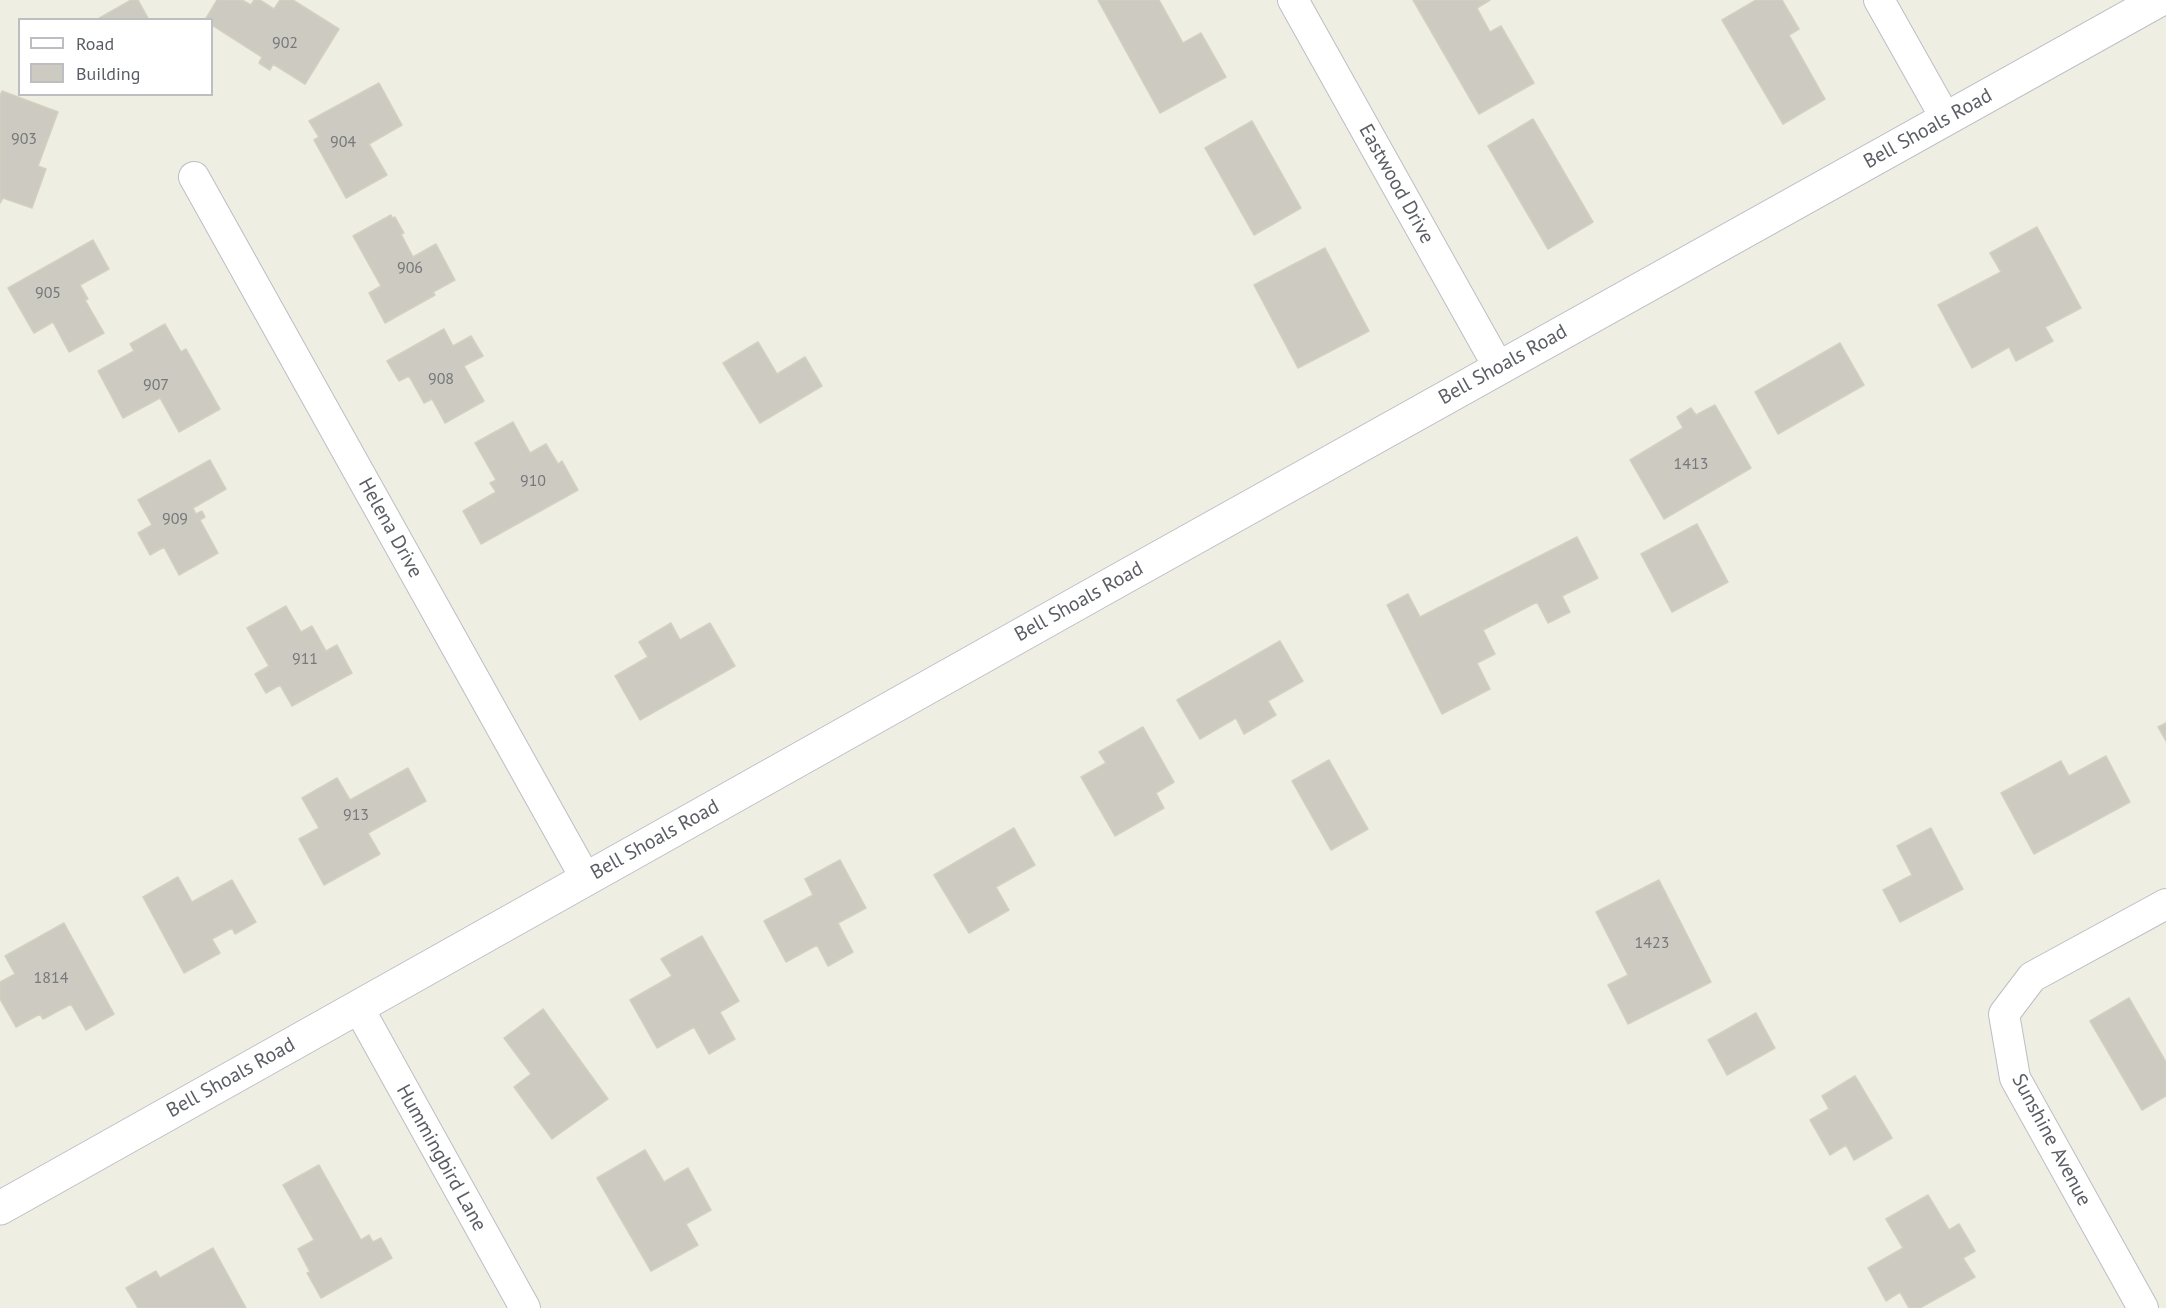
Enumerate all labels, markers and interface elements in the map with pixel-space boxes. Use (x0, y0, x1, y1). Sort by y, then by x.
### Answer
legend (18, 18, 213, 96)
text: Road (76, 32, 114, 55)
house number: 902 (272, 33, 298, 53)
text: Building (76, 62, 140, 85)
street label: Bell Shoals Road (1860, 84, 1996, 174)
street label: Eastwood Drive (1353, 120, 1439, 248)
house number: 903 (11, 129, 37, 149)
house number: 904 (330, 132, 356, 152)
house number: 906 (397, 258, 423, 278)
house number: 905 (35, 283, 61, 303)
street label: Bell Shoals Road (1435, 320, 1571, 410)
house number: 908 (428, 369, 454, 389)
house number: 907 (143, 375, 169, 395)
house number: 1413 (1674, 454, 1708, 474)
house number: 910 (520, 471, 546, 491)
street label: Helena Drive (353, 474, 427, 582)
house number: 909 (162, 509, 188, 529)
street label: Bell Shoals Road (1011, 557, 1147, 647)
house number: 911 (292, 649, 318, 669)
street label: Bell Shoals Road (587, 795, 723, 885)
house number: 913 (343, 805, 369, 825)
house number: 1423 (1635, 933, 1669, 953)
house number: 1814 (34, 968, 68, 988)
street label: Bell Shoals Road (163, 1033, 299, 1123)
street label: Sunshine Avenue (2006, 1070, 2096, 1210)
street label: Hummingbird Lane (391, 1081, 491, 1235)

